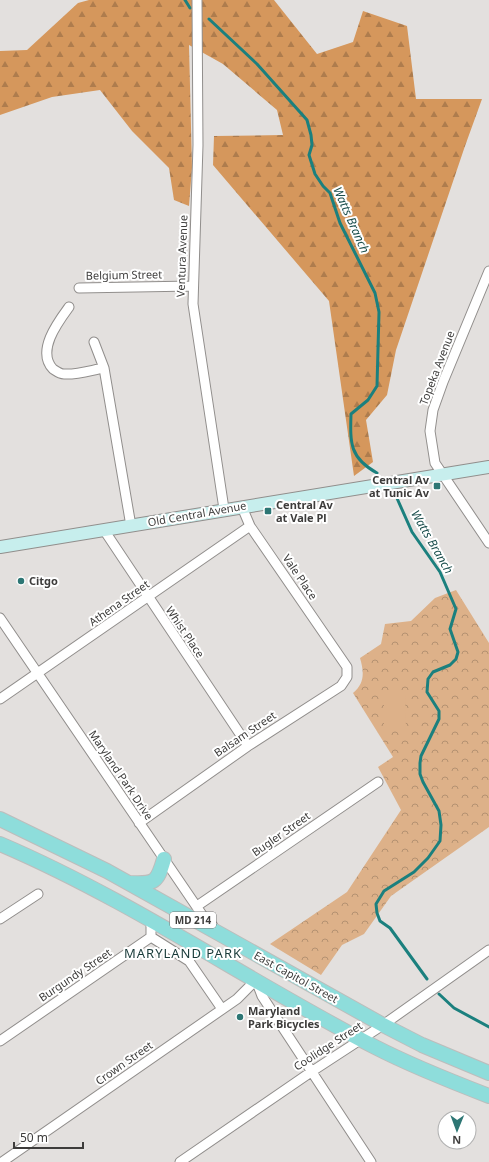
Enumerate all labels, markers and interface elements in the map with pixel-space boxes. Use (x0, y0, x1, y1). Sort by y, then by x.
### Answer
water label: Watts Branch (329, 184, 374, 256)
street label: Ventura Avenue (173, 215, 190, 297)
street label: Belgium Street (86, 266, 162, 283)
street label: Topeka Avenue (415, 328, 458, 407)
place label: Central Av at Tunic Av (369, 472, 430, 500)
marker: Central Av at Tunic Av (432, 481, 442, 491)
street label: Old Central Avenue (146, 497, 247, 530)
place label: Central Av at Vale Pl (276, 497, 334, 525)
marker: Central Av at Vale Pl (263, 506, 273, 516)
water label: Watts Branch (407, 507, 458, 577)
street label: Vale Place (280, 551, 321, 602)
place label: Citgo (29, 573, 58, 588)
marker: Citgo (16, 576, 26, 586)
street label: Athena Street (86, 576, 152, 629)
street label: Whist Place (163, 603, 208, 660)
street label: Balsam Street (211, 707, 279, 760)
street label: Maryland Park Drive (86, 727, 157, 822)
street label: Bugler Street (249, 808, 313, 859)
road number: MD 214 (170, 912, 216, 928)
district label: MARYLAND PARK (124, 944, 242, 962)
street label: Burgundy Street (35, 945, 114, 1004)
street label: East Capitol Street (251, 947, 341, 1006)
place label: Maryland Park Bicycles (248, 1003, 320, 1031)
marker: Maryland Park Bicycles (235, 1012, 245, 1022)
street label: Coolidge Street (290, 1018, 365, 1073)
street label: Crown Street (92, 1037, 155, 1088)
north arrow (437, 1110, 477, 1150)
scale bar (14, 1124, 83, 1150)
text: 50 m (20, 1129, 48, 1146)
text: N (452, 1133, 461, 1148)

